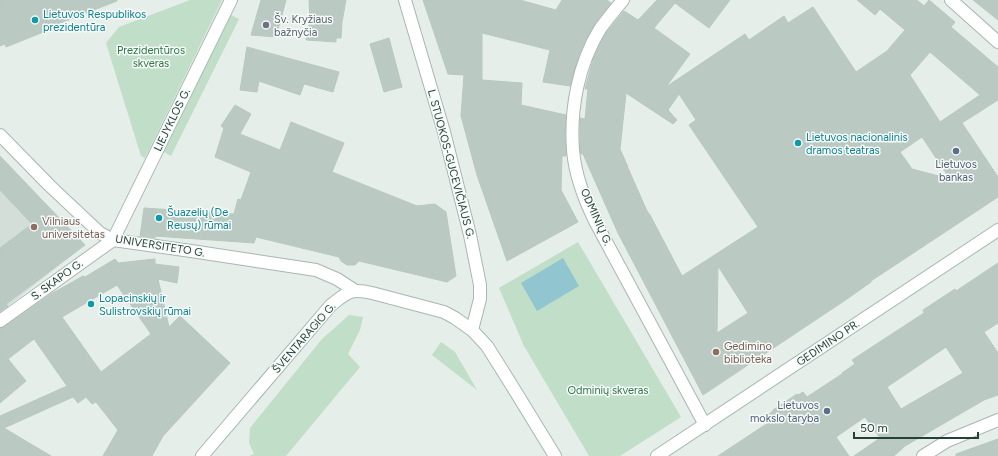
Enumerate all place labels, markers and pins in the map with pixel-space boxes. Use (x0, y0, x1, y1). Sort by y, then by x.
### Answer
place label: Lietuvos Respublikos prezidentūra (43, 8, 146, 34)
place label: Šv. Kryžiaus bažnyčia (274, 12, 333, 39)
marker: Lietuvos Respublikos prezidentūra (30, 15, 40, 25)
marker: Šv. Kryžiaus bažnyčia (261, 20, 271, 30)
place label: Lietuvos nacionalinis dramos teatras (806, 131, 908, 157)
marker: Lietuvos nacionalinis dramos teatras (793, 138, 803, 148)
marker: Lietuvos bankas (951, 146, 961, 156)
place label: Lietuvos bankas (935, 158, 977, 184)
place label: Šuazelių (De Reusų) rūmai (167, 205, 231, 232)
marker: Šuazelių (De Reusų) rūmai (154, 213, 164, 223)
place label: Vilniaus universitetas (42, 215, 105, 241)
marker: Vilniaus universitetas (29, 222, 39, 232)
place label: Lopacinskių ir Sulistrovskių rūmai (99, 292, 191, 318)
marker: Lopacinskių ir Sulistrovskių rūmai (86, 299, 96, 309)
place label: Gedimino biblioteka (724, 340, 772, 366)
marker: Gedimino biblioteka (711, 347, 721, 357)
place label: Lietuvos mokslo taryba (750, 399, 819, 425)
marker: Lietuvos mokslo taryba (822, 406, 832, 416)

